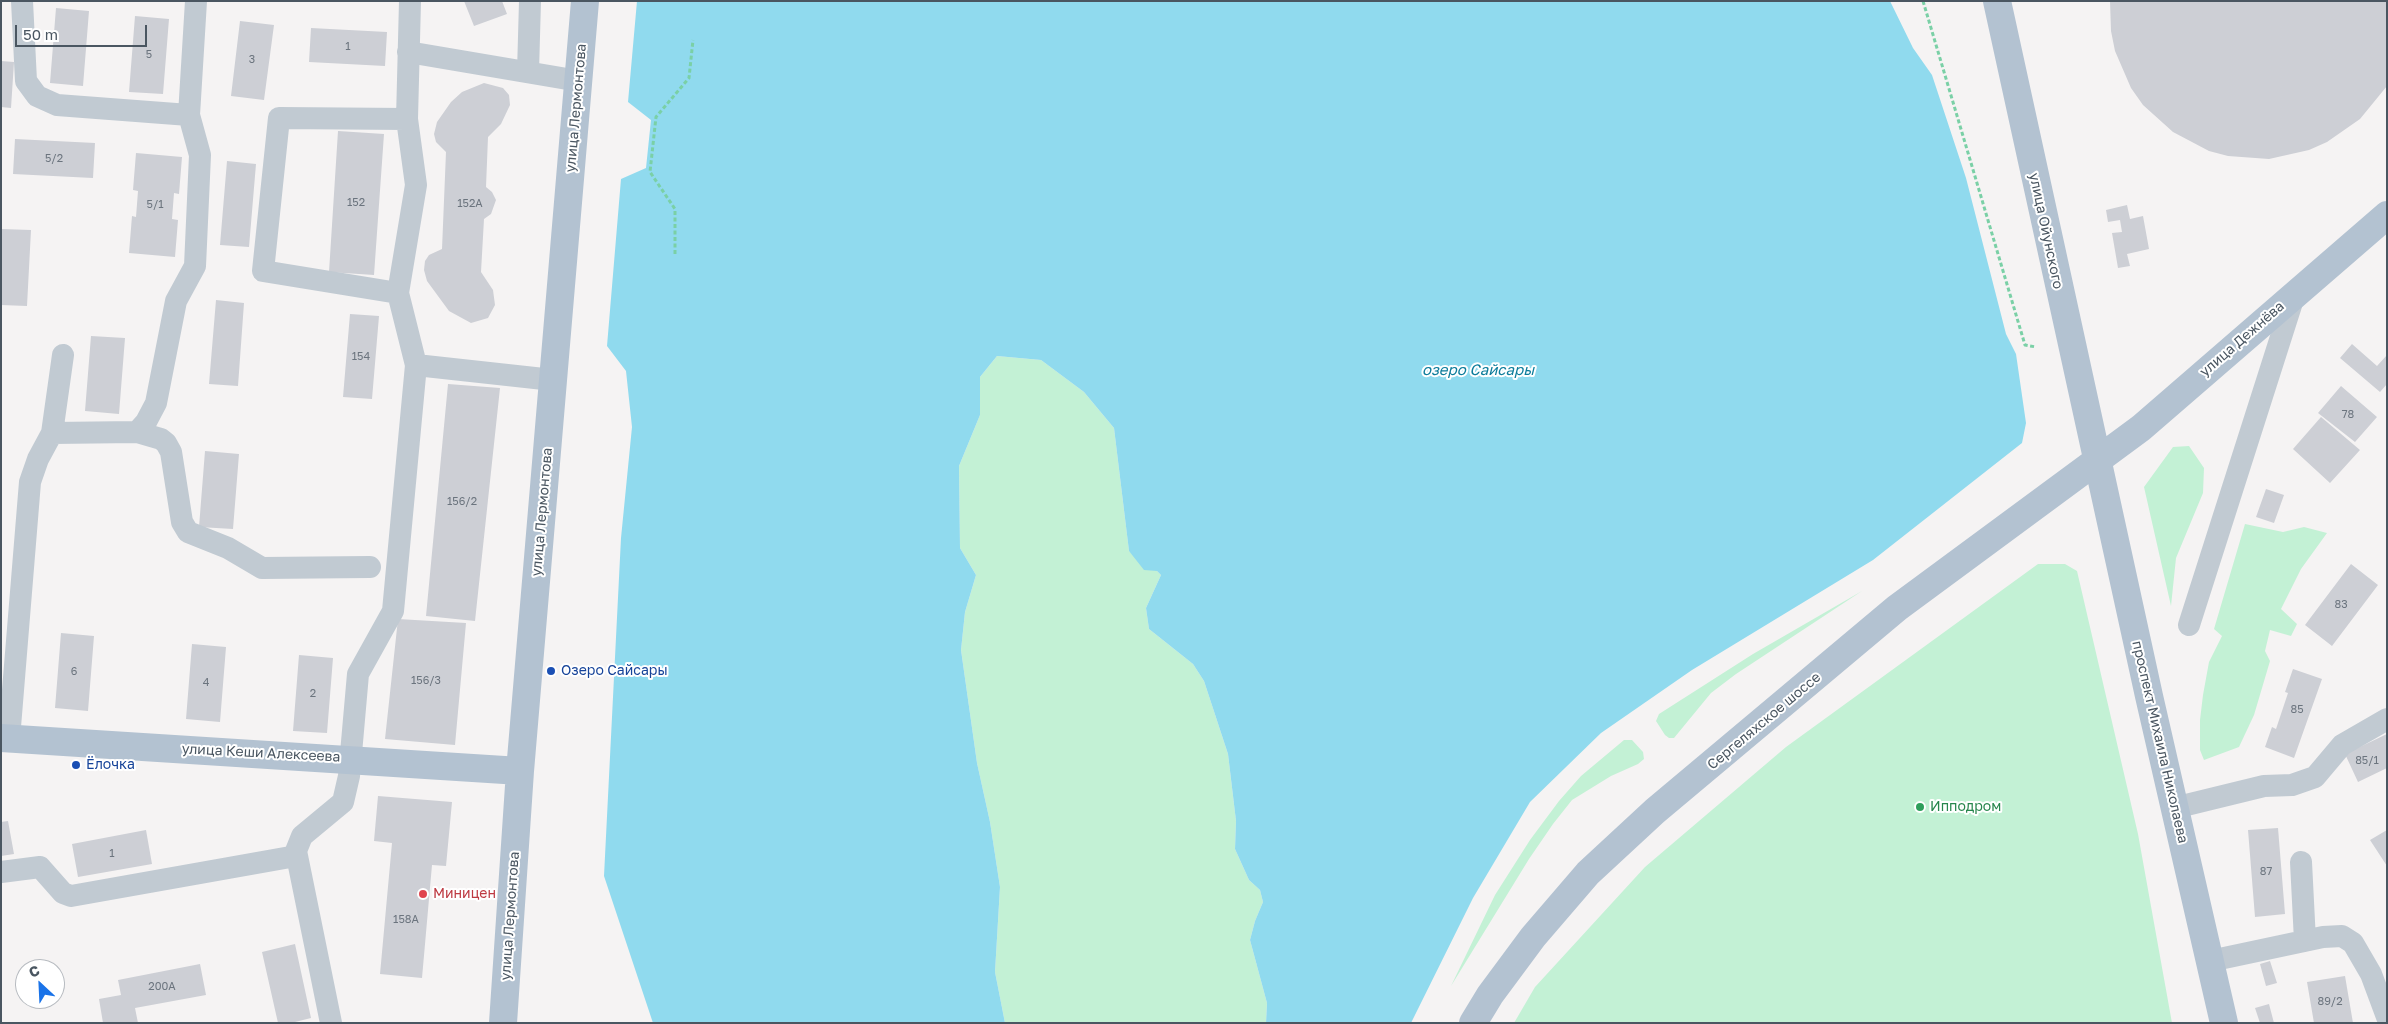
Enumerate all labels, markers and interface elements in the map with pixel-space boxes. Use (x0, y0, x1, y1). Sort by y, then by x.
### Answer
scale bar (18, 15, 150, 47)
text: 50 m (23, 25, 58, 43)
house number: 1 (345, 40, 351, 54)
street label: улица Лермонтова (562, 43, 590, 173)
house number: 5 (146, 48, 152, 62)
house number: 3 (249, 53, 255, 67)
house number: 5/2 (45, 152, 63, 166)
street label: улица Ойунского (2025, 171, 2067, 291)
house number: 152 (347, 196, 365, 210)
house number: 152А (457, 197, 483, 211)
house number: 5/1 (147, 198, 163, 212)
street label: улица Дежнёва (2196, 298, 2288, 380)
house number: 154 (352, 350, 370, 364)
water label: озеро Сайсары (1422, 361, 1534, 379)
house number: 78 (2342, 408, 2354, 422)
street label: улица Лермонтова (528, 447, 556, 577)
house number: 156/2 (447, 495, 477, 509)
house number: 83 (2334, 598, 2348, 612)
street label: проспект Михаила Николаева (2128, 639, 2192, 845)
place label: Озеро Сайсары (561, 663, 668, 679)
house number: 6 (71, 665, 77, 679)
marker: Озеро Сайсары (545, 665, 557, 677)
street label: Сергеляхское шоссе (1704, 669, 1824, 773)
house number: 156/3 (411, 674, 441, 688)
house number: 4 (203, 676, 209, 690)
house number: 2 (310, 687, 316, 701)
house number: 85 (2290, 703, 2304, 717)
street label: улица Кеши Алексеева (181, 740, 341, 766)
house number: 85/1 (2355, 754, 2379, 768)
place label: Ёлочка (86, 757, 135, 773)
marker: Ёлочка (70, 759, 82, 771)
place label: Ипподром (1930, 799, 2001, 815)
marker: Ипподром (1914, 801, 1926, 813)
house number: 1 (109, 847, 115, 861)
street label: улица Лермонтова (497, 851, 523, 981)
house number: 87 (2260, 865, 2272, 879)
place label: Миницен (433, 886, 496, 902)
marker: Миницен (417, 888, 429, 900)
house number: 158А (393, 913, 419, 927)
north arrow (15, 959, 65, 1009)
text: С (26, 961, 42, 981)
house number: 200А (148, 980, 176, 994)
house number: 89/2 (2317, 995, 2343, 1009)

